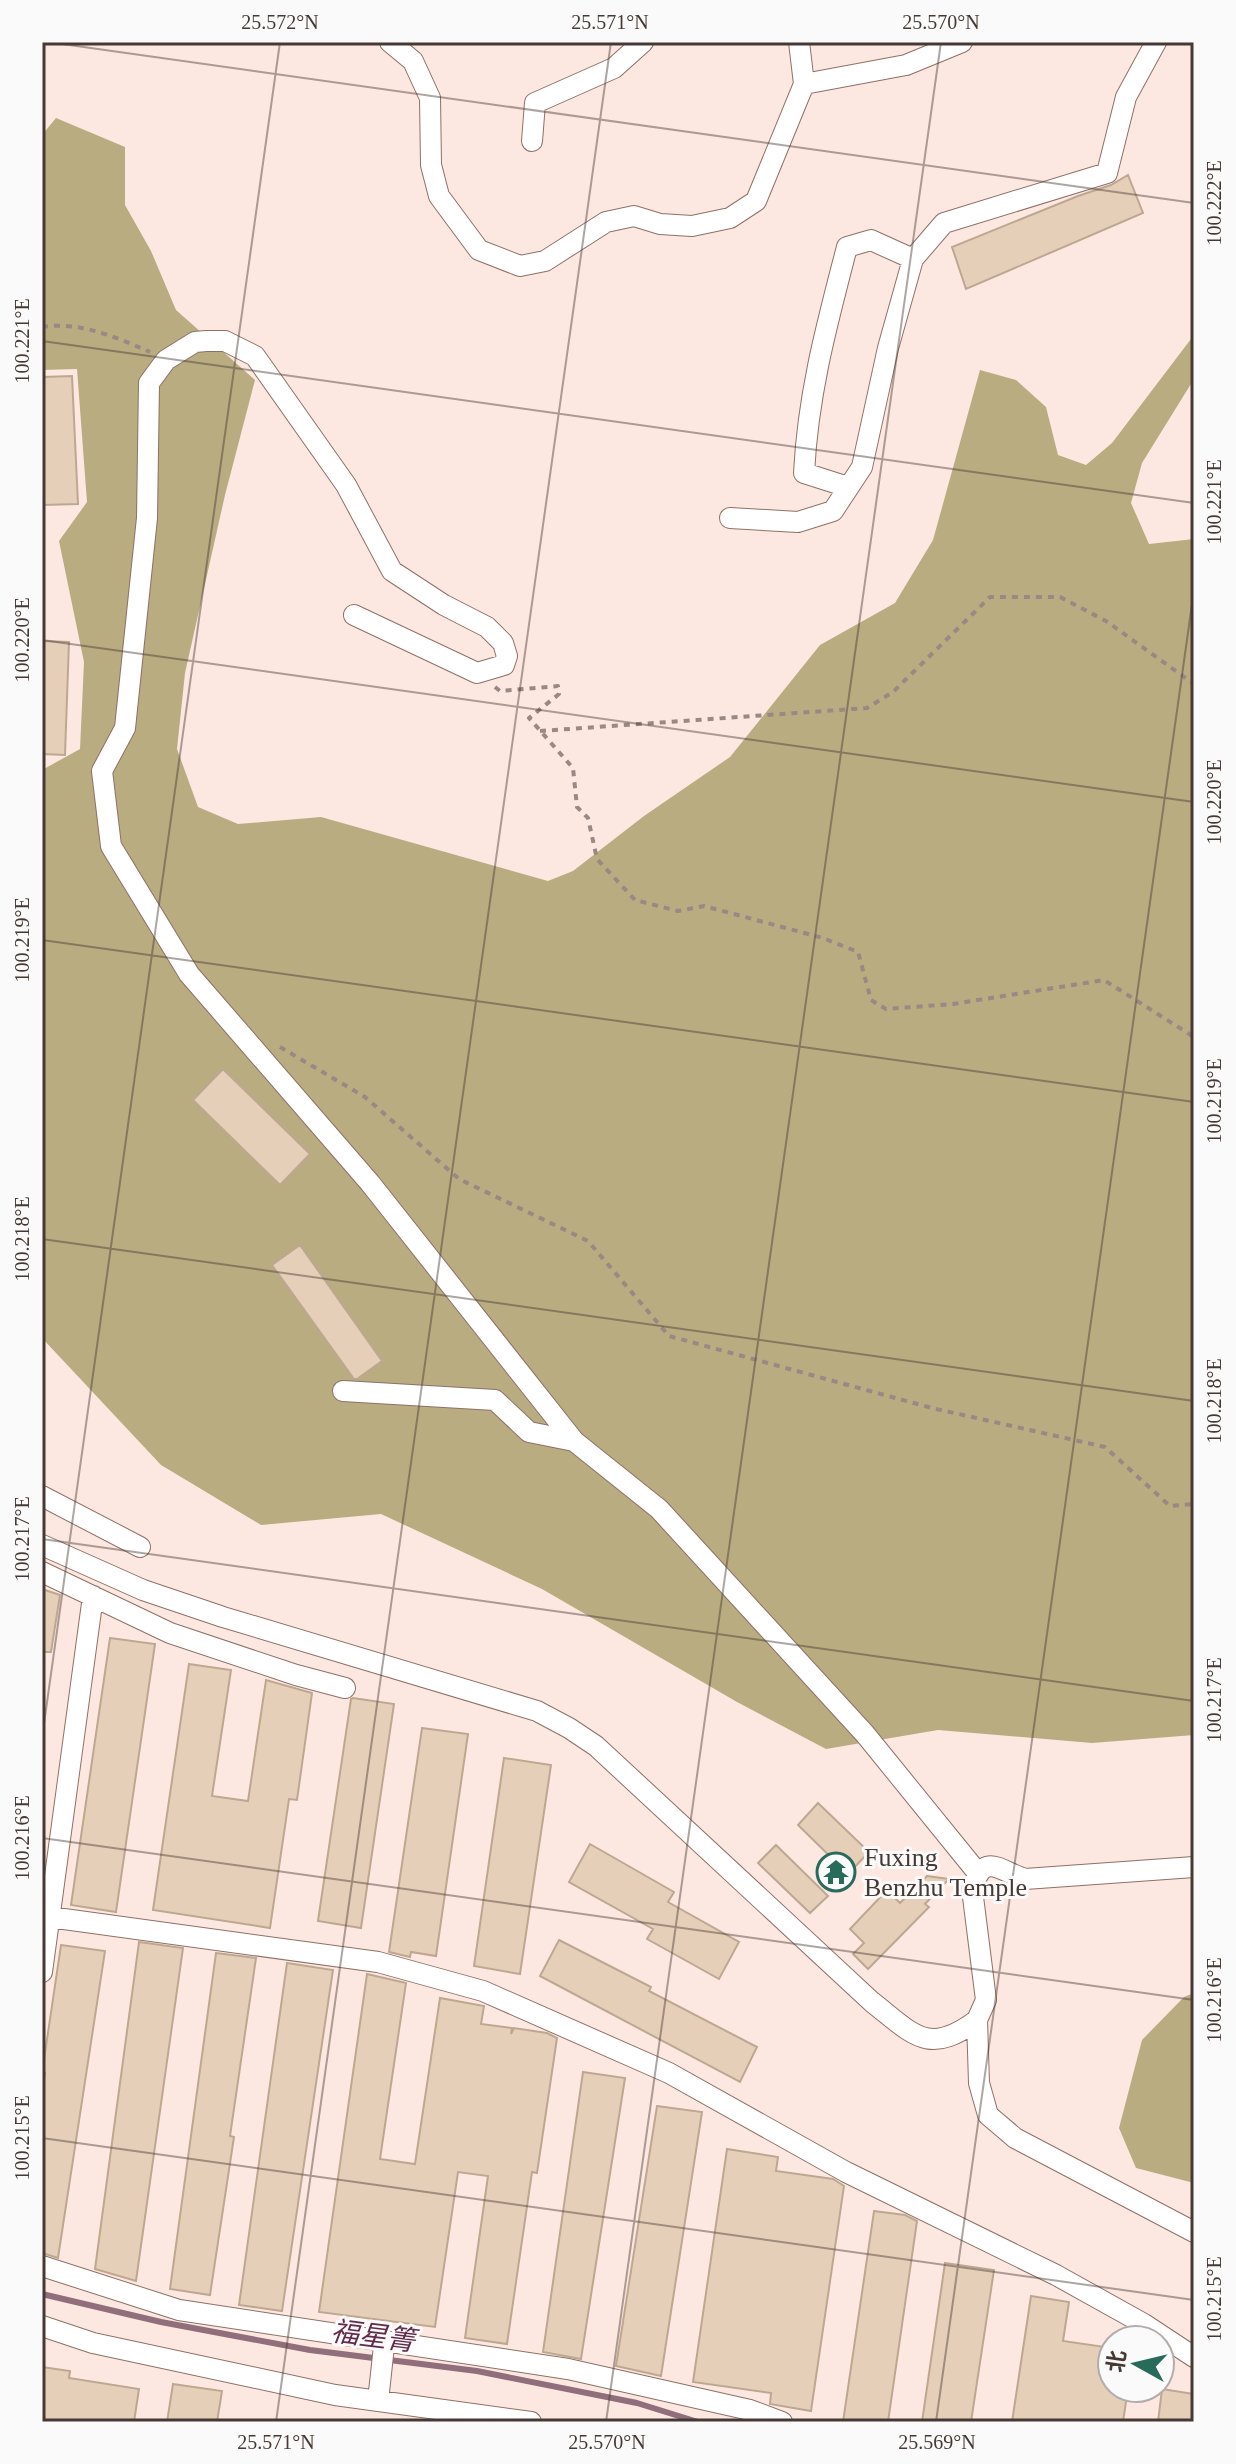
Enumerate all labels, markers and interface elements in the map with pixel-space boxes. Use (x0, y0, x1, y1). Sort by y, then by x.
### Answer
text: 25.572°N (241, 11, 319, 33)
text: 25.571°N (571, 11, 649, 33)
text: 25.570°N (902, 11, 980, 33)
text: 100.222°E (1203, 160, 1225, 246)
text: 100.221°E (11, 298, 33, 384)
text: 100.221°E (1203, 459, 1225, 545)
text: 100.220°E (11, 597, 33, 683)
text: 100.220°E (1203, 759, 1225, 845)
text: 100.219°E (11, 897, 33, 983)
text: 100.219°E (1203, 1058, 1225, 1144)
text: 100.218°E (11, 1196, 33, 1282)
text: 100.218°E (1203, 1358, 1225, 1444)
text: 100.217°E (11, 1496, 33, 1582)
text: 100.217°E (1203, 1657, 1225, 1743)
text: 100.216°E (11, 1795, 33, 1881)
place label: Fuxing Benzhu Temple (864, 1843, 1027, 1902)
temple icon: Fuxing Benzhu Temple (815, 1851, 857, 1893)
text: 100.216°E (1203, 1957, 1225, 2043)
text: 100.215°E (11, 2095, 33, 2181)
text: 100.215°E (1203, 2256, 1225, 2342)
water label: 福星箐 (329, 2315, 421, 2357)
north arrow (1096, 2324, 1176, 2404)
text: 北 (1103, 2349, 1131, 2374)
text: 25.571°N (237, 2431, 315, 2453)
text: 25.570°N (568, 2431, 646, 2453)
text: 25.569°N (898, 2431, 976, 2453)

